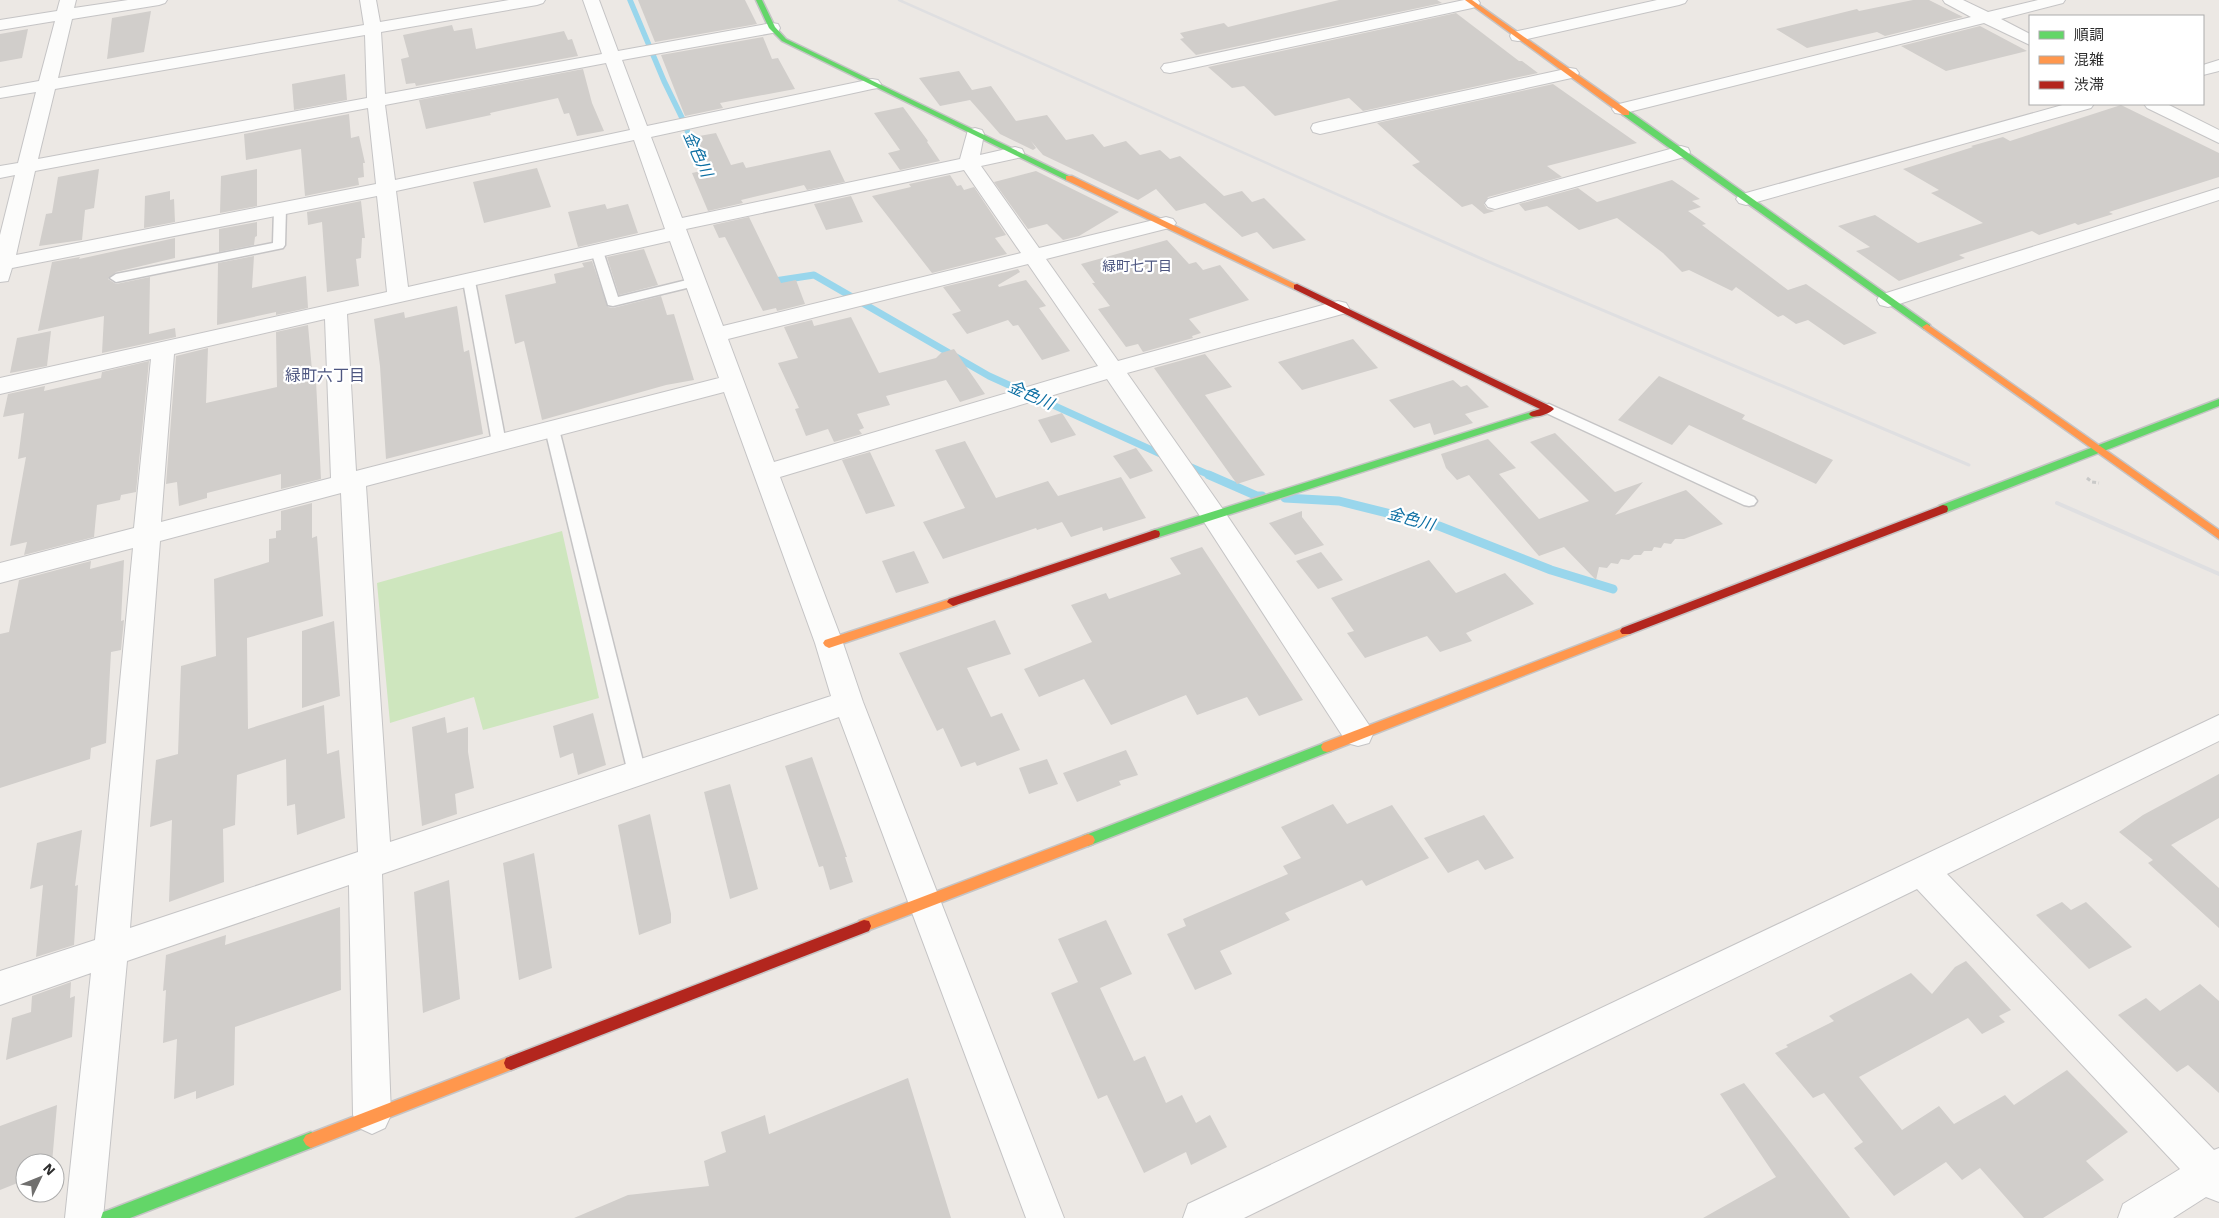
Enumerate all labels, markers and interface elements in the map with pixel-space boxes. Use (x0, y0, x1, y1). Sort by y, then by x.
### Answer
legend (2029, 15, 2204, 105)
text: 順調 (2074, 26, 2104, 44)
text: 混雑 (2074, 51, 2104, 69)
text: 渋滞 (2074, 76, 2104, 94)
water label: 金色川 (680, 128, 717, 182)
district label: 緑町七丁目 (1102, 258, 1172, 274)
district label: 緑町六丁目 (285, 366, 365, 385)
water label: 金色川 (1005, 377, 1059, 414)
water label: 金色川 (1385, 504, 1439, 535)
north arrow (15, 1153, 65, 1203)
text: N (40, 1160, 59, 1178)

